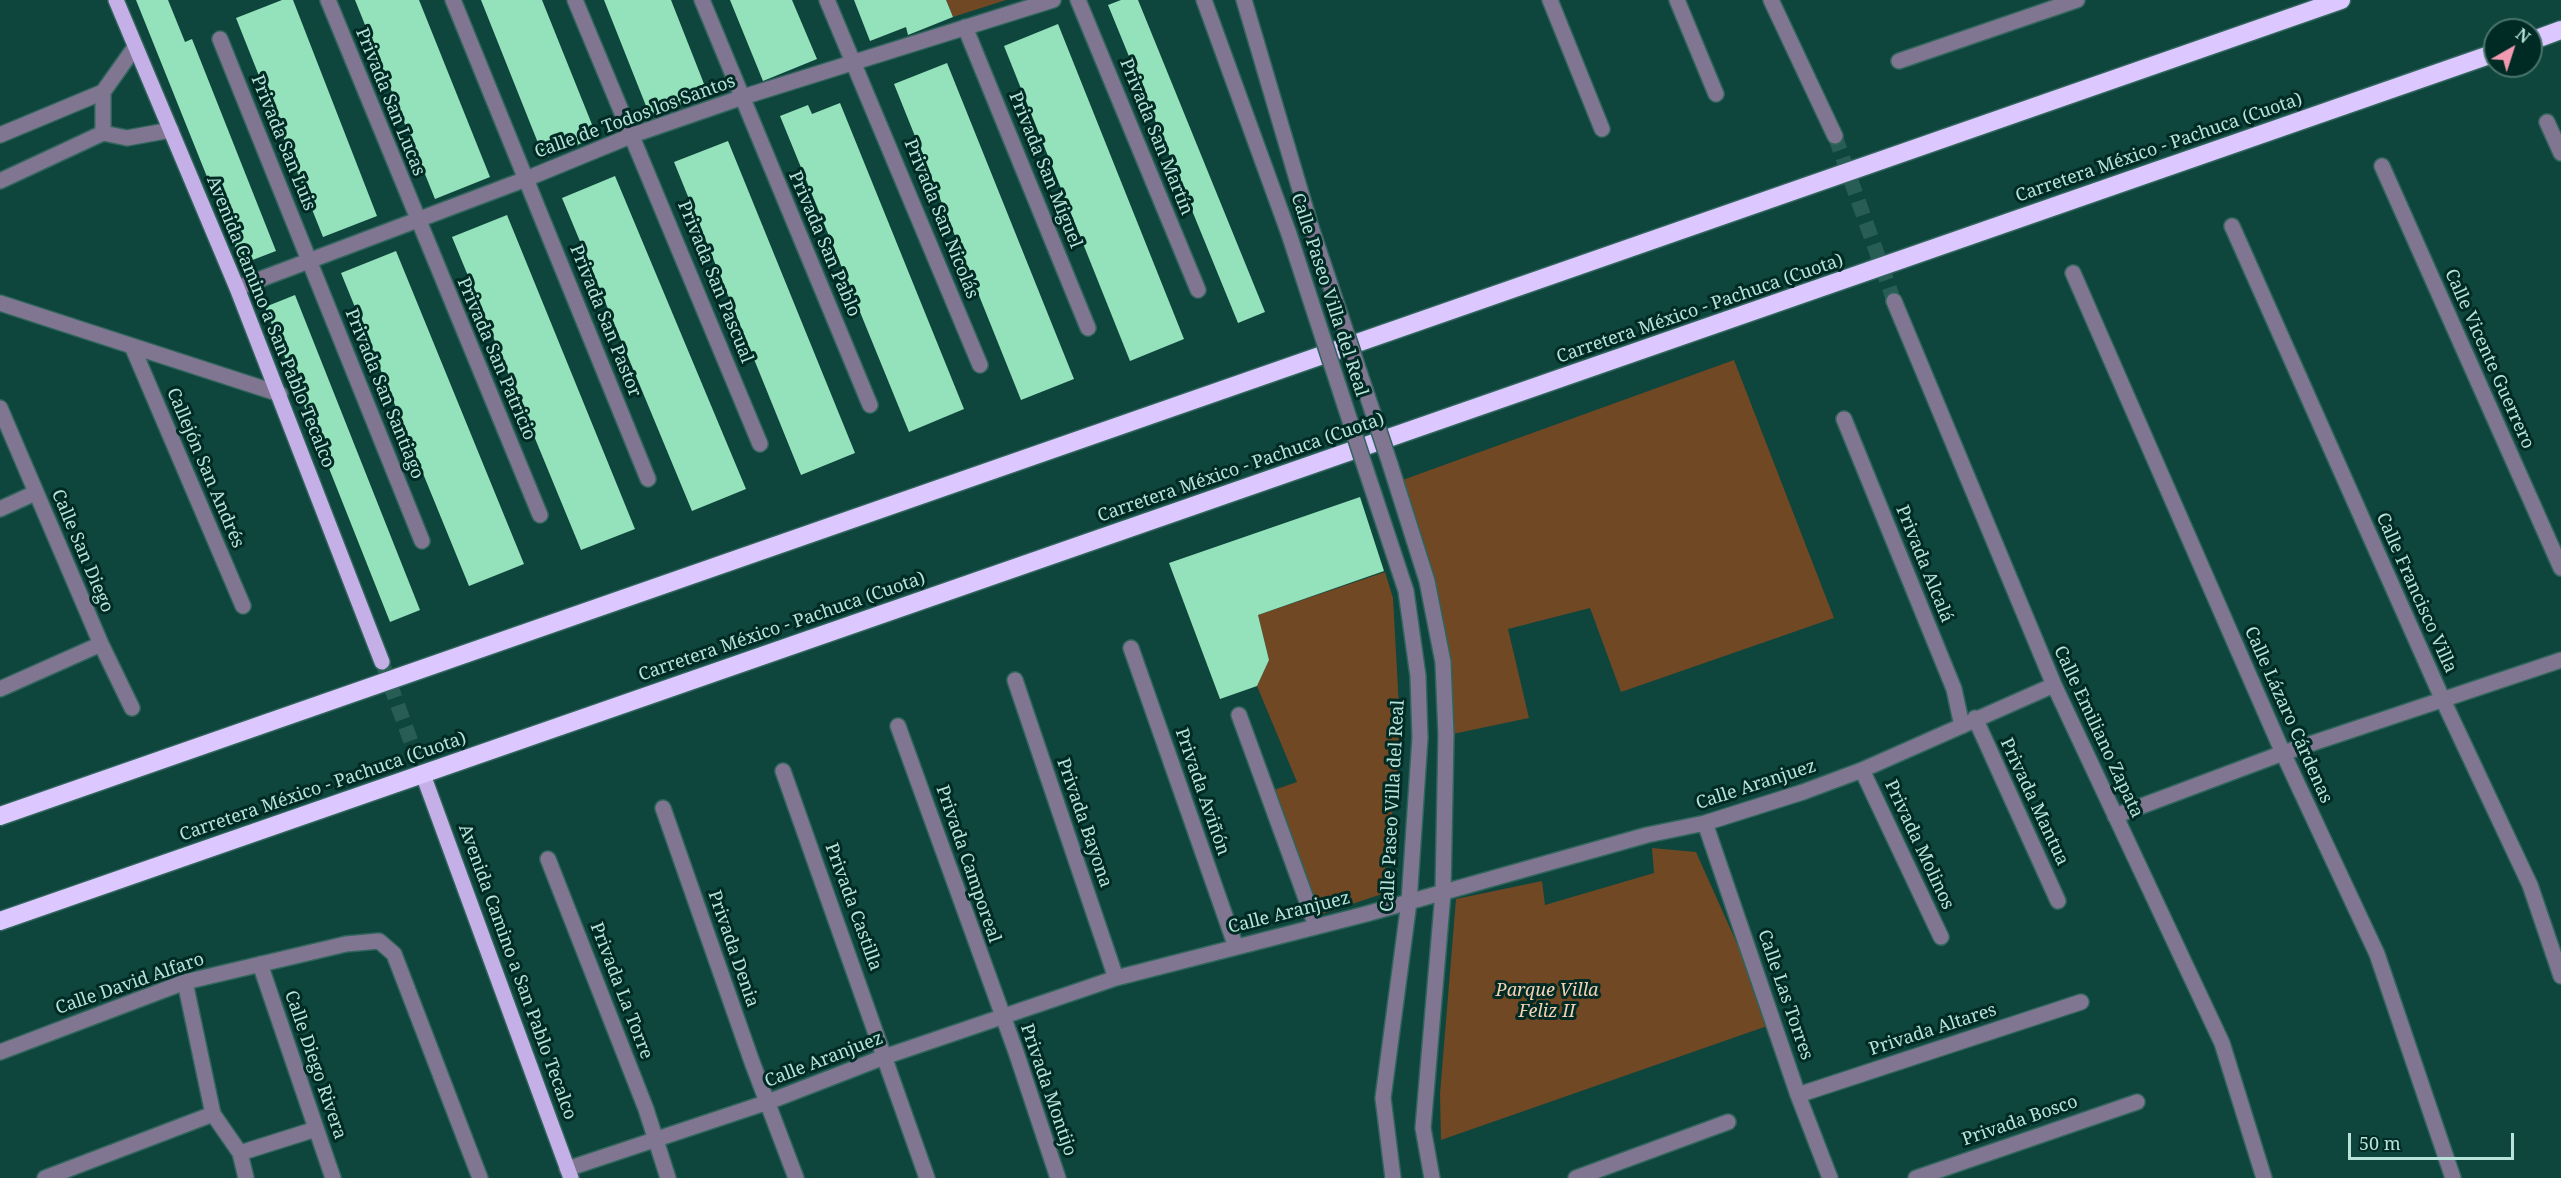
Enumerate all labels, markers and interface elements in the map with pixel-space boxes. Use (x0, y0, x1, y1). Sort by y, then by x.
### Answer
north arrow (2483, 18, 2543, 78)
text: N (2511, 23, 2535, 48)
street label: Privada San Lucas (350, 25, 430, 179)
street label: Privada San Martín (1115, 56, 1197, 218)
street label: Calle de Todos los Santos (532, 71, 738, 163)
street label: Privada San Luis (246, 72, 320, 214)
street label: Privada San Miguel (1004, 89, 1086, 251)
street label: Carretera México - Pachuca (Cuota) (2013, 89, 2305, 207)
street label: Privada San Nicolás (899, 136, 983, 302)
street label: Privada San Pablo (784, 168, 864, 320)
street label: Avenida Camino a San Pablo Tecalco (201, 173, 339, 471)
street label: Calle Paseo Villa del Real (1286, 191, 1372, 399)
street label: Privada San Pascual (673, 198, 757, 366)
street label: Privada San Pastor (565, 242, 645, 400)
street label: Carretera México - Pachuca (Cuota) (1554, 250, 1846, 368)
street label: Calle Vicente Guerrero (2440, 266, 2538, 452)
street label: Privada San Patricio (452, 275, 540, 443)
street label: Privada San Santiago (340, 306, 428, 482)
street label: Callejón San Andrés (161, 385, 249, 551)
street label: Carretera México - Pachuca (Cuota) (1095, 409, 1387, 527)
street label: Calle San Diego (46, 486, 118, 616)
street label: Privada Alcalá (1891, 502, 1957, 626)
street label: Calle Francisco Villa (2371, 510, 2461, 676)
street label: Carretera México - Pachuca (Cuota) (636, 568, 928, 686)
street label: Calle Lázaro Cárdenas (2239, 623, 2337, 807)
street label: Calle Emiliano Zapata (2049, 643, 2147, 821)
street label: Calle Paseo Villa del Real (1377, 699, 1409, 913)
street label: Privada Aviñón (1170, 726, 1234, 858)
street label: Carretera México - Pachuca (Cuota) (177, 728, 469, 846)
street label: Privada Mantua (1995, 735, 2073, 869)
street label: Privada Bayona (1052, 755, 1116, 891)
street label: Calle Aranjuez (1693, 755, 1819, 815)
street label: Privada Molinos (1880, 777, 1958, 913)
street label: Privada Camporeal (931, 782, 1005, 946)
street label: Avenida Camino a San Pablo Tecalco (453, 821, 581, 1123)
street label: Privada Castilla (820, 840, 886, 974)
street label: Calle Aranjuez (1226, 887, 1352, 939)
street label: Privada Denia (703, 888, 763, 1010)
street label: Privada La Torre (585, 920, 657, 1062)
street label: Calle Las Torres (1753, 927, 1817, 1063)
street label: Calle David Alfaro (53, 948, 207, 1020)
park label: Parque Villa Feliz II (1495, 980, 1599, 1022)
street label: Calle Diego Rivera (279, 988, 351, 1142)
street label: Privada Altares (1867, 999, 1999, 1061)
street label: Privada Montijo (1015, 1021, 1081, 1159)
street label: Calle Aranjuez (762, 1028, 886, 1092)
street label: Privada Bosco (1959, 1091, 2081, 1151)
scale bar (2351, 1121, 2518, 1159)
text: 50 m (2359, 1131, 2401, 1155)

